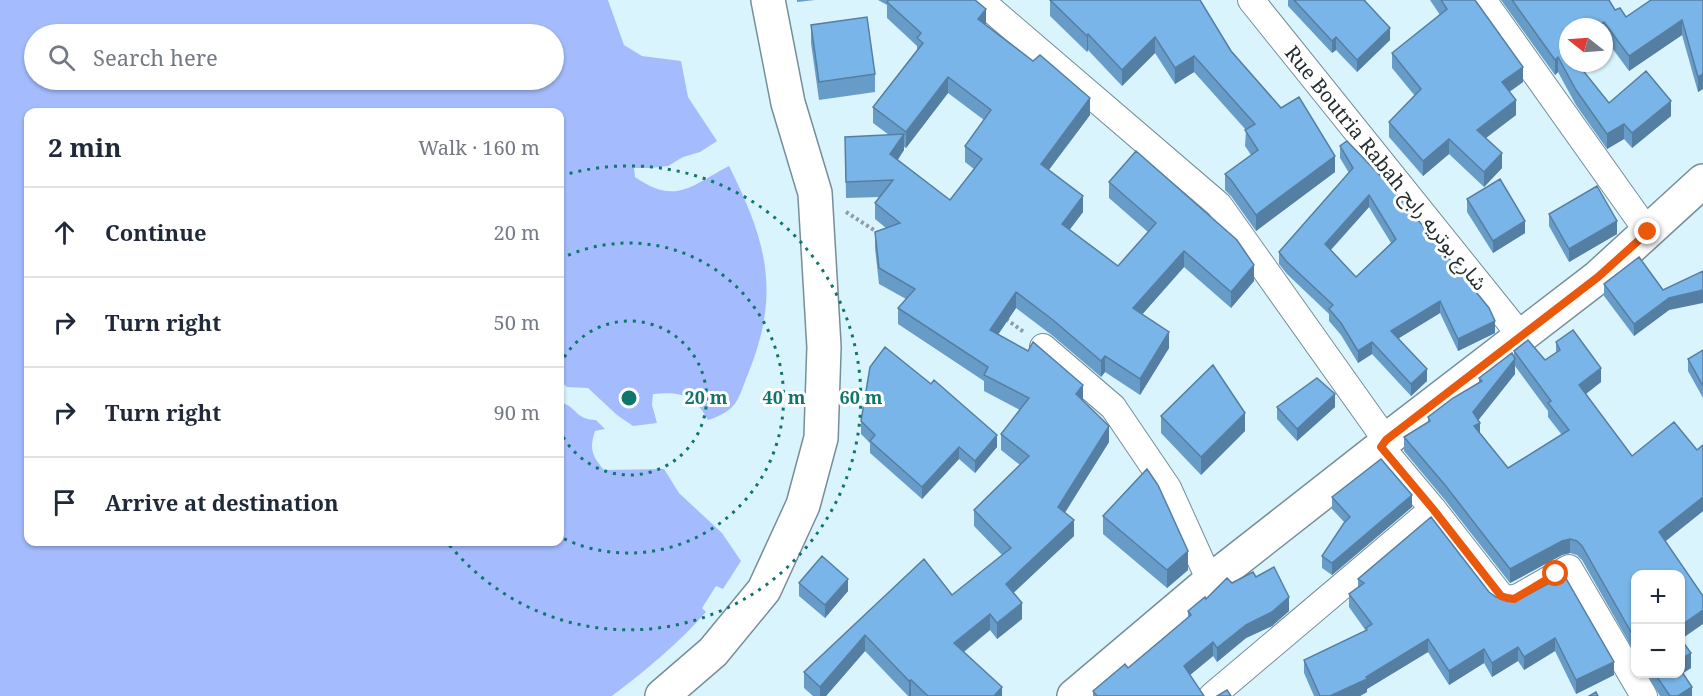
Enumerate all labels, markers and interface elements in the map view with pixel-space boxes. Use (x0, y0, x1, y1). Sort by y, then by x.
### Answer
north arrow (1559, 18, 1613, 72)
search box (24, 24, 564, 90)
street label: Rue Boutria Rabah شارع بوتريه رابح (1278, 40, 1494, 297)
icon: search (45, 41, 78, 74)
text: Search here (93, 42, 218, 72)
text: 2 min (48, 129, 122, 165)
text: Walk · 160 m (418, 134, 540, 161)
icon: ahead (48, 216, 81, 249)
text: Continue (105, 217, 207, 247)
route end (1634, 218, 1660, 244)
text: 20 m (494, 219, 540, 246)
icon: right (48, 306, 81, 339)
text: Turn right (105, 307, 221, 337)
text: 50 m (494, 309, 540, 336)
text: 20 m (685, 385, 728, 409)
text: 40 m (763, 385, 806, 409)
text: 60 m (840, 385, 883, 409)
centre of rings (619, 388, 639, 408)
icon: right (48, 396, 81, 429)
text: Turn right (105, 397, 221, 427)
text: 90 m (494, 399, 540, 426)
icon: arrive (48, 486, 81, 519)
text: Arrive at destination (105, 487, 339, 517)
route start (1542, 560, 1568, 586)
map controls (1631, 570, 1685, 678)
button: + (1631, 570, 1685, 624)
button: − (1631, 624, 1685, 678)

